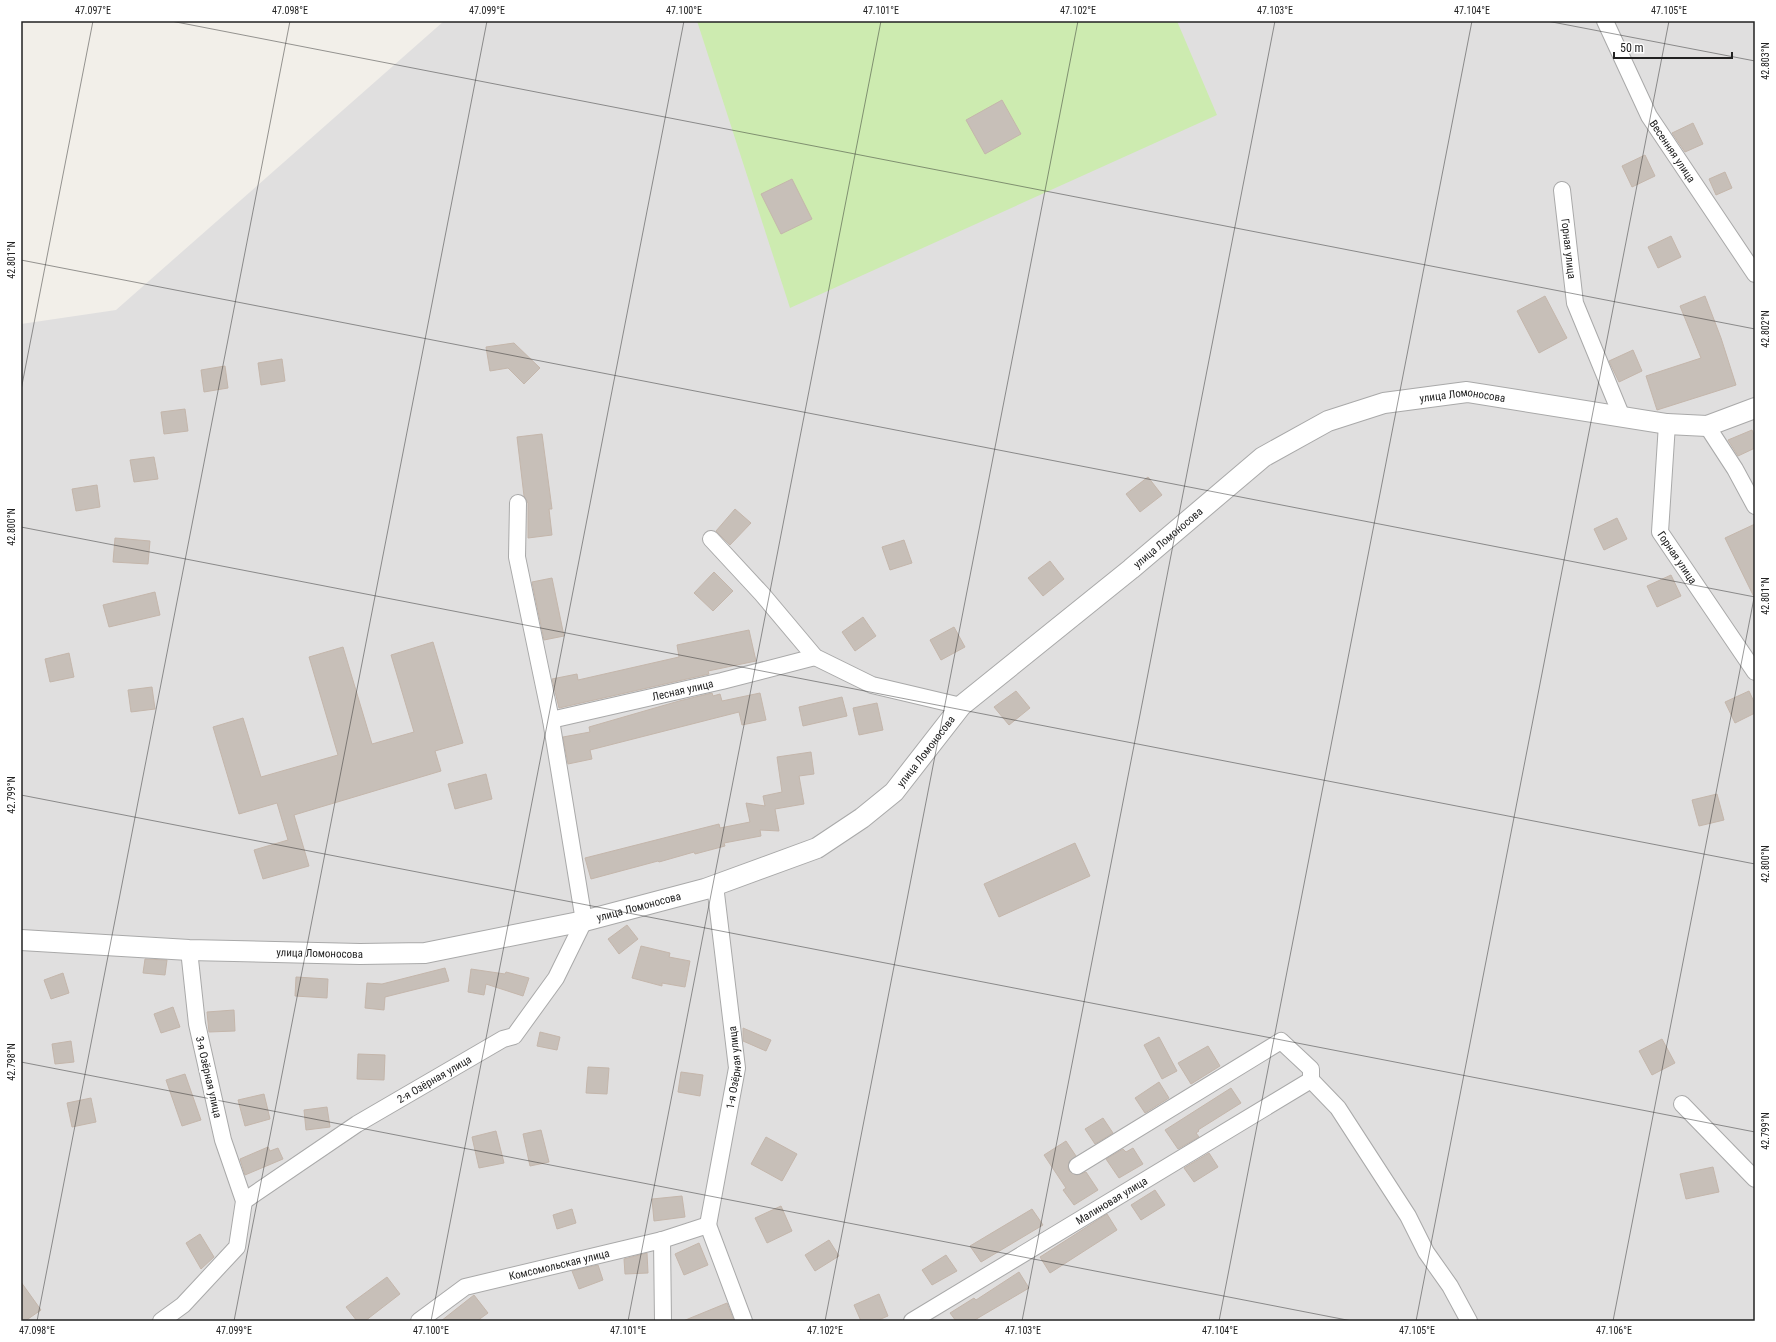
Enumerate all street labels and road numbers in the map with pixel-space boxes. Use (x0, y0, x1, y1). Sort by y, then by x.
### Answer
street label: Весенняя улица (1647, 118, 1698, 185)
street label: Горная улица (1558, 218, 1578, 280)
street label: улица Ломоносова (1419, 386, 1506, 405)
street label: улица Ломоносова (1131, 505, 1205, 571)
street label: Горная улица (1654, 529, 1699, 587)
street label: Лесная улица (651, 677, 715, 704)
street label: улица Ломоносова (894, 713, 958, 790)
street label: улица Ломоносова (595, 890, 682, 924)
street label: улица Ломоносова (276, 946, 363, 961)
street label: 1-я Озёрная улица (724, 1025, 744, 1110)
street label: 3-я Озёрная улица (193, 1035, 224, 1119)
street label: 2-я Озёрная улица (395, 1053, 474, 1106)
street label: Малиновая улица (1074, 1174, 1150, 1228)
street label: Комсомольская улица (508, 1247, 611, 1283)

